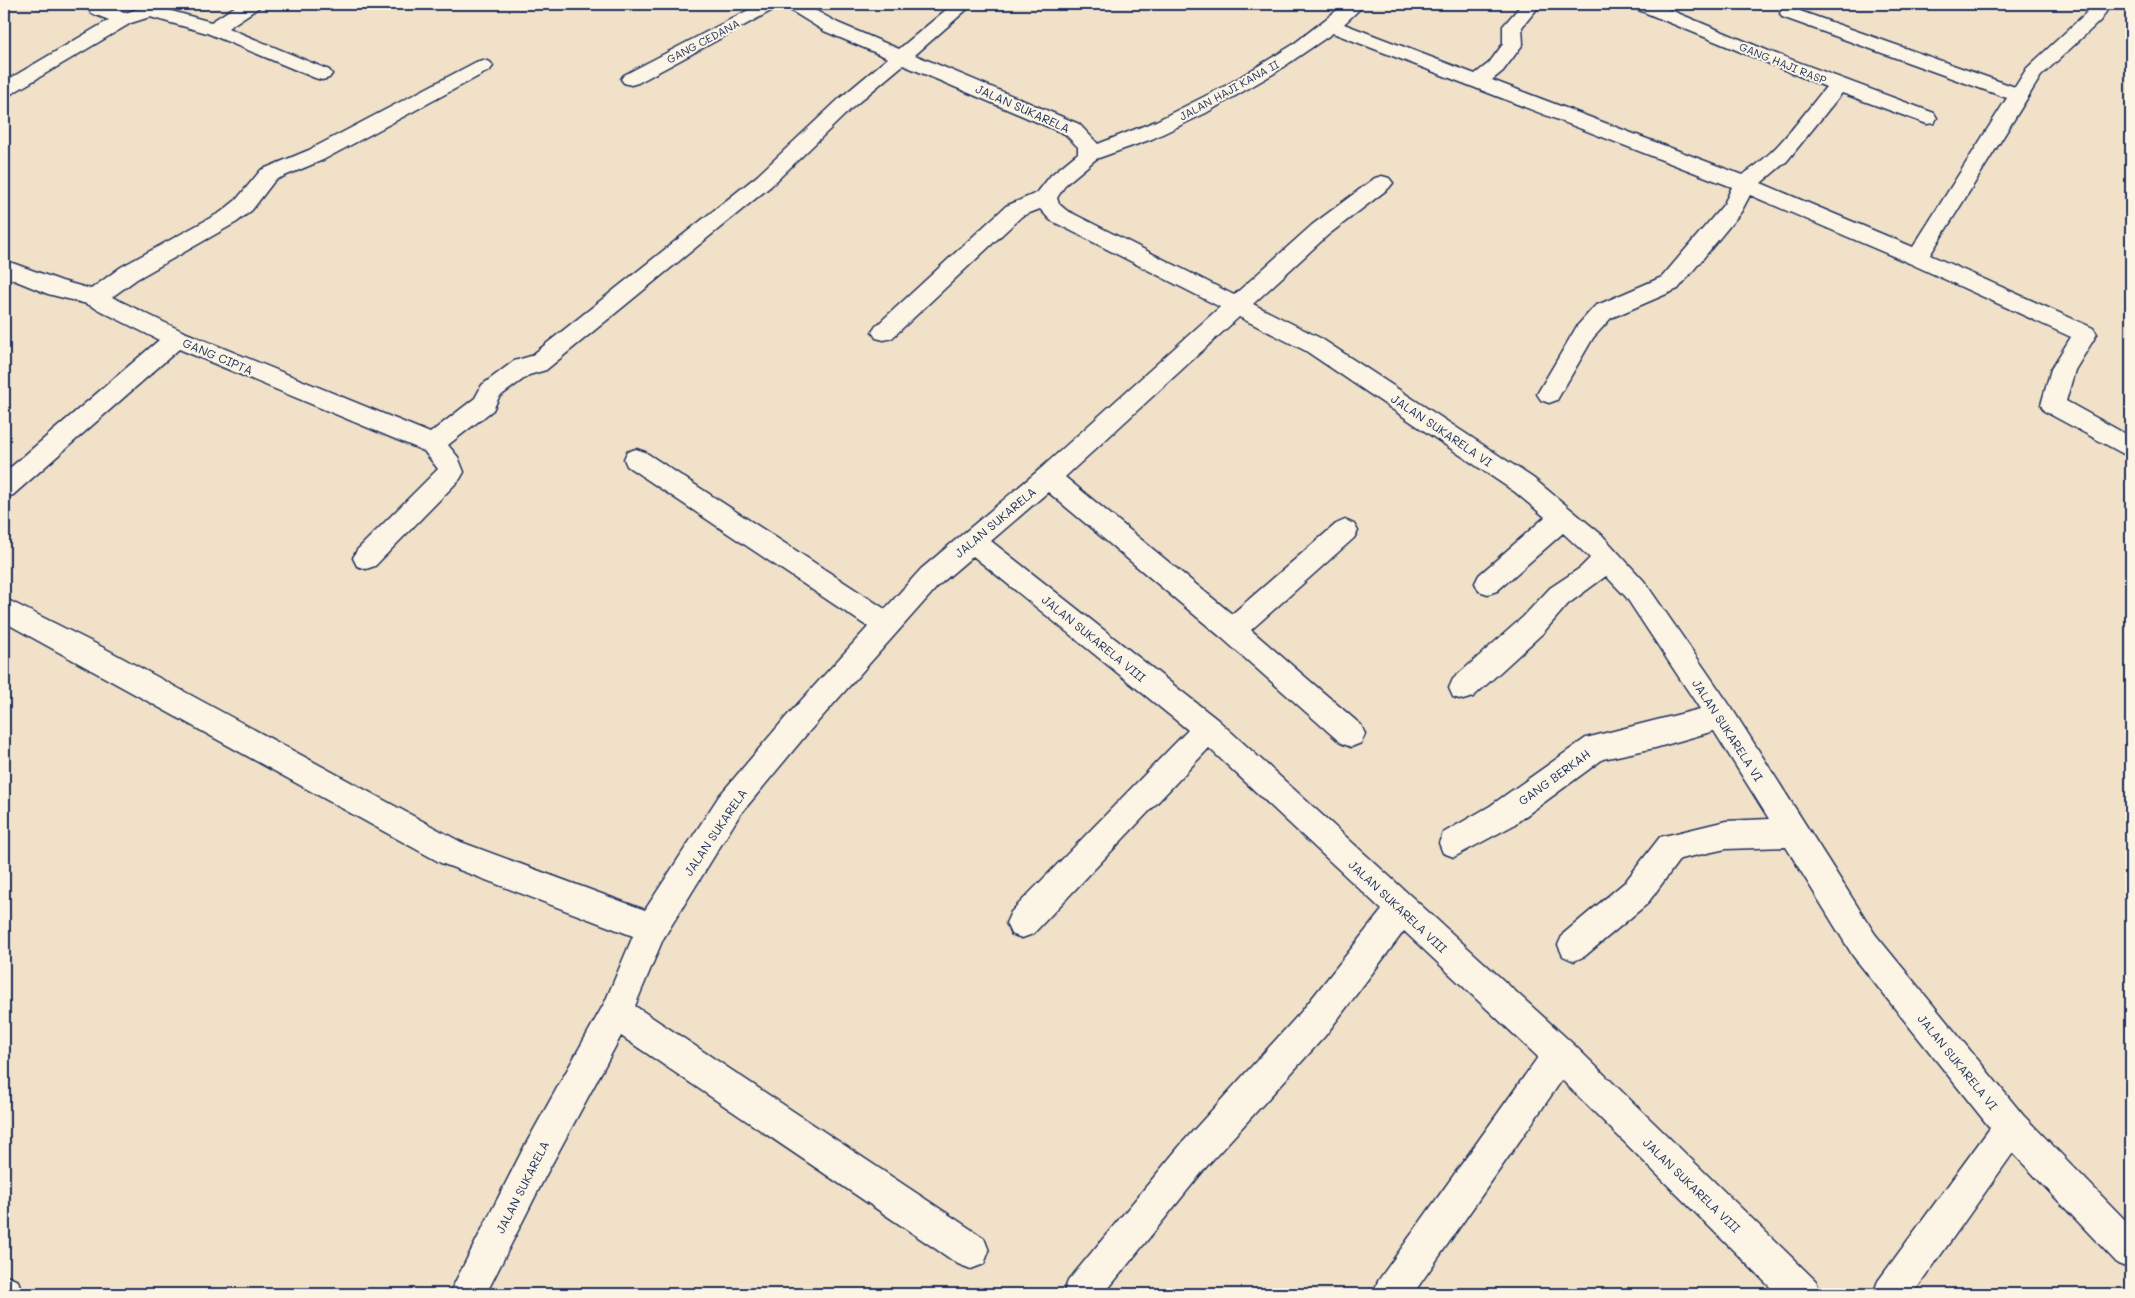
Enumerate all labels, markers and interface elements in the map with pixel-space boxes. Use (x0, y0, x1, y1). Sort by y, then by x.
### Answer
street label: GANG CEDANA (664, 15, 742, 67)
street label: GANG HAJI RASP (1737, 39, 1829, 87)
street label: JALAN HAJI KANA II (1177, 56, 1282, 124)
street label: JALAN SUKARELA (973, 80, 1073, 136)
street label: GANG CIPTA (180, 334, 256, 378)
street label: JALAN SUKARELA VI (1388, 390, 1496, 470)
street label: JALAN SUKARELA (951, 483, 1039, 561)
street label: JALAN SUKARELA VIII (1039, 591, 1149, 685)
street label: JALAN SUKARELA VI (1689, 676, 1767, 784)
street label: GANG BERKAH (1515, 746, 1593, 808)
street label: JALAN SUKARELA (680, 785, 750, 879)
street label: JALAN SUKARELA VIII (1345, 856, 1451, 956)
street label: JALAN SUKARELA VI (1914, 1011, 2002, 1113)
street label: JALAN SUKARELA VIII (1640, 1134, 1744, 1236)
street label: JALAN SUKARELA (492, 1138, 552, 1236)

